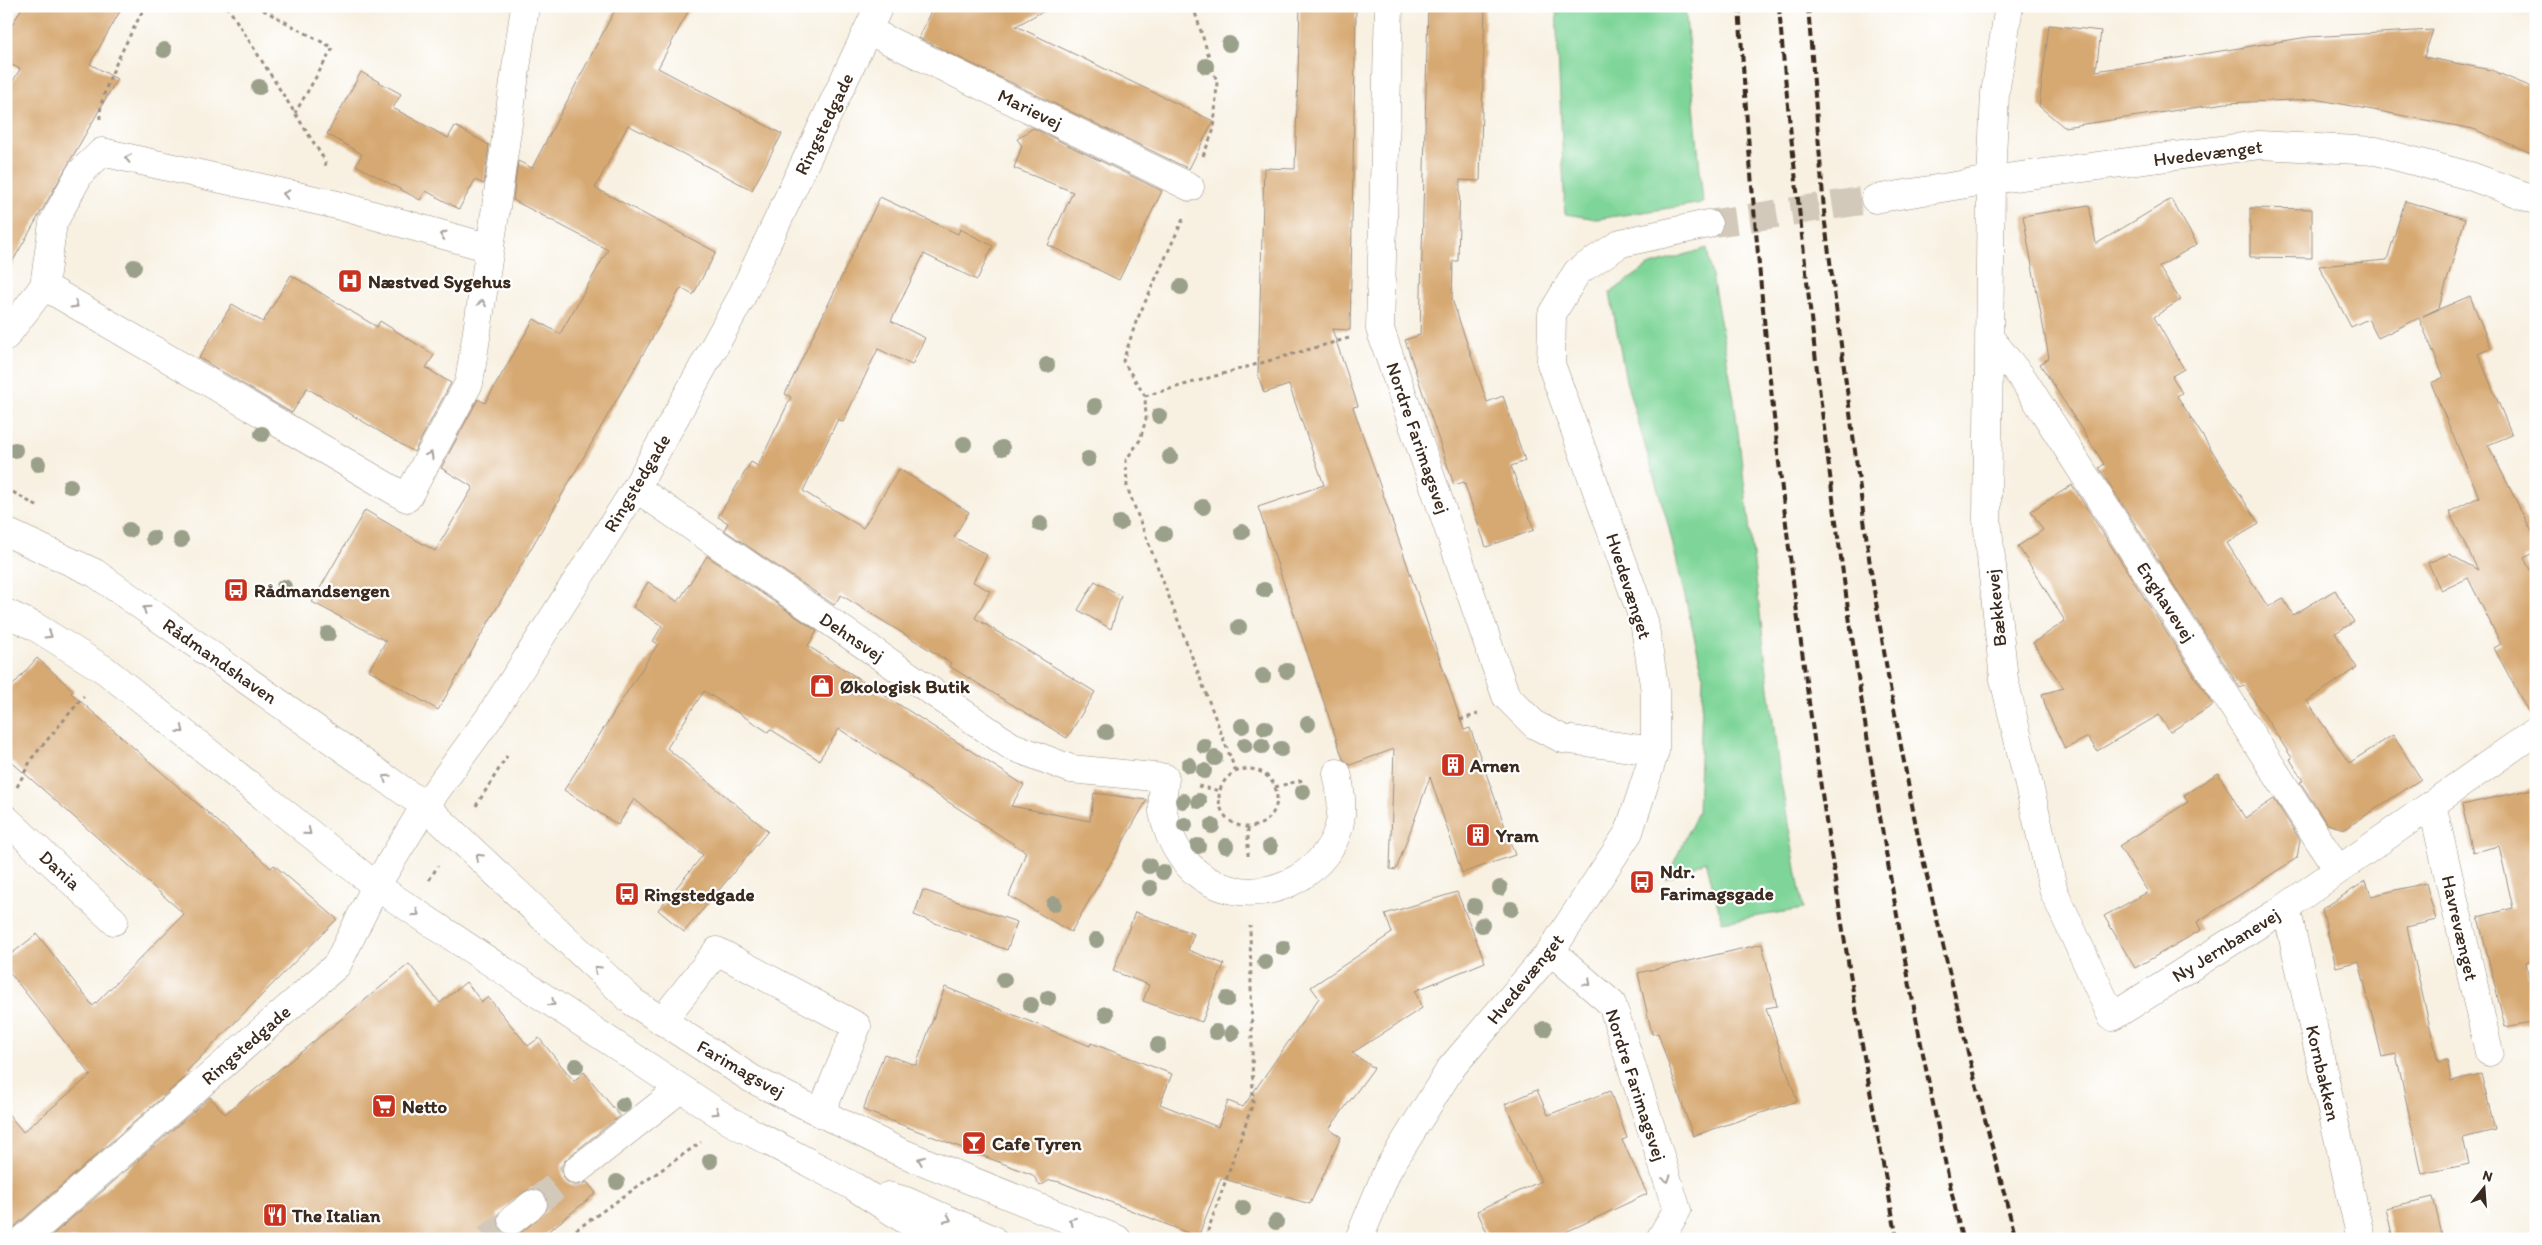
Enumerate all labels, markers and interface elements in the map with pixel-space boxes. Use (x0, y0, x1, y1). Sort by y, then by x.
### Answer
street label: Ringstedgade (789, 69, 859, 179)
street label: Marievej (994, 84, 1066, 134)
street label: Hvedevænget (2152, 135, 2264, 171)
one-way arrow (123, 153, 132, 164)
one-way arrow (282, 189, 291, 200)
one-way arrow (439, 230, 448, 241)
hospital icon: Næstved Sygehus (337, 268, 363, 294)
place label: Næstved Sygehus (368, 270, 512, 293)
one-way arrow (70, 299, 79, 309)
one-way arrow (476, 299, 486, 308)
street label: Nordre Farimagsvej (1381, 359, 1455, 517)
street label: Ringstedgade (599, 430, 675, 536)
one-way arrow (424, 451, 434, 460)
street label: Hvedevænget (1601, 530, 1657, 642)
street label: Enghavevej (2132, 558, 2200, 646)
street label: Bækkevej (1980, 568, 2012, 648)
bus stop icon: Rådmandsengen (223, 577, 249, 603)
place label: Rådmandsengen (254, 579, 390, 602)
one-way arrow (142, 606, 152, 615)
street label: Dehnsvej (815, 607, 889, 667)
street label: Rådmandshaven (158, 613, 282, 709)
one-way arrow (44, 629, 53, 639)
shop icon: Økologisk Butik (809, 673, 835, 699)
place label: Økologisk Butik (840, 675, 970, 698)
one-way arrow (175, 725, 184, 733)
building icon: Arnen (1440, 752, 1466, 778)
place label: Arnen (1469, 754, 1520, 777)
one-way arrow (382, 775, 391, 784)
building icon: Yram (1465, 822, 1491, 848)
place label: Yram (1495, 824, 1540, 847)
one-way arrow (302, 826, 311, 835)
street label: Dania (35, 845, 85, 895)
one-way arrow (476, 854, 485, 863)
place label: Ndr. Farimagsgade (1660, 860, 1774, 905)
bus stop icon: Ndr. Farimagsgade (1629, 869, 1655, 895)
street label: Havrevænget (2437, 873, 2483, 983)
bus stop icon: Ringstedgade (614, 881, 640, 907)
place label: Ringstedgade (644, 883, 755, 906)
street label: Ny Jernbanevej (2168, 903, 2284, 987)
one-way arrow (411, 907, 420, 916)
street label: Hvedevænget (1481, 929, 1569, 1029)
one-way arrow (594, 966, 603, 975)
one-way arrow (1582, 977, 1591, 986)
one-way arrow (546, 997, 555, 1006)
street label: Ringstedgade (197, 1000, 295, 1090)
street label: Nordre Farimagsvej (1601, 1006, 1671, 1164)
street label: Kornbakken (2301, 1023, 2345, 1124)
street label: Farimagsvej (693, 1035, 789, 1103)
supermarket icon: Netto (371, 1093, 397, 1119)
place label: Netto (402, 1095, 447, 1118)
one-way arrow (711, 1106, 720, 1115)
bar icon: Cafe Tyren (961, 1130, 987, 1156)
place label: Cafe Tyren (992, 1132, 1082, 1155)
one-way arrow (917, 1156, 926, 1166)
north arrow (2460, 1162, 2510, 1212)
text: N (2481, 1167, 2495, 1186)
one-way arrow (1661, 1174, 1671, 1182)
restaurant icon: The Italian (262, 1202, 288, 1228)
place label: The Italian (291, 1204, 381, 1227)
one-way arrow (943, 1213, 952, 1224)
one-way arrow (1068, 1216, 1077, 1227)

